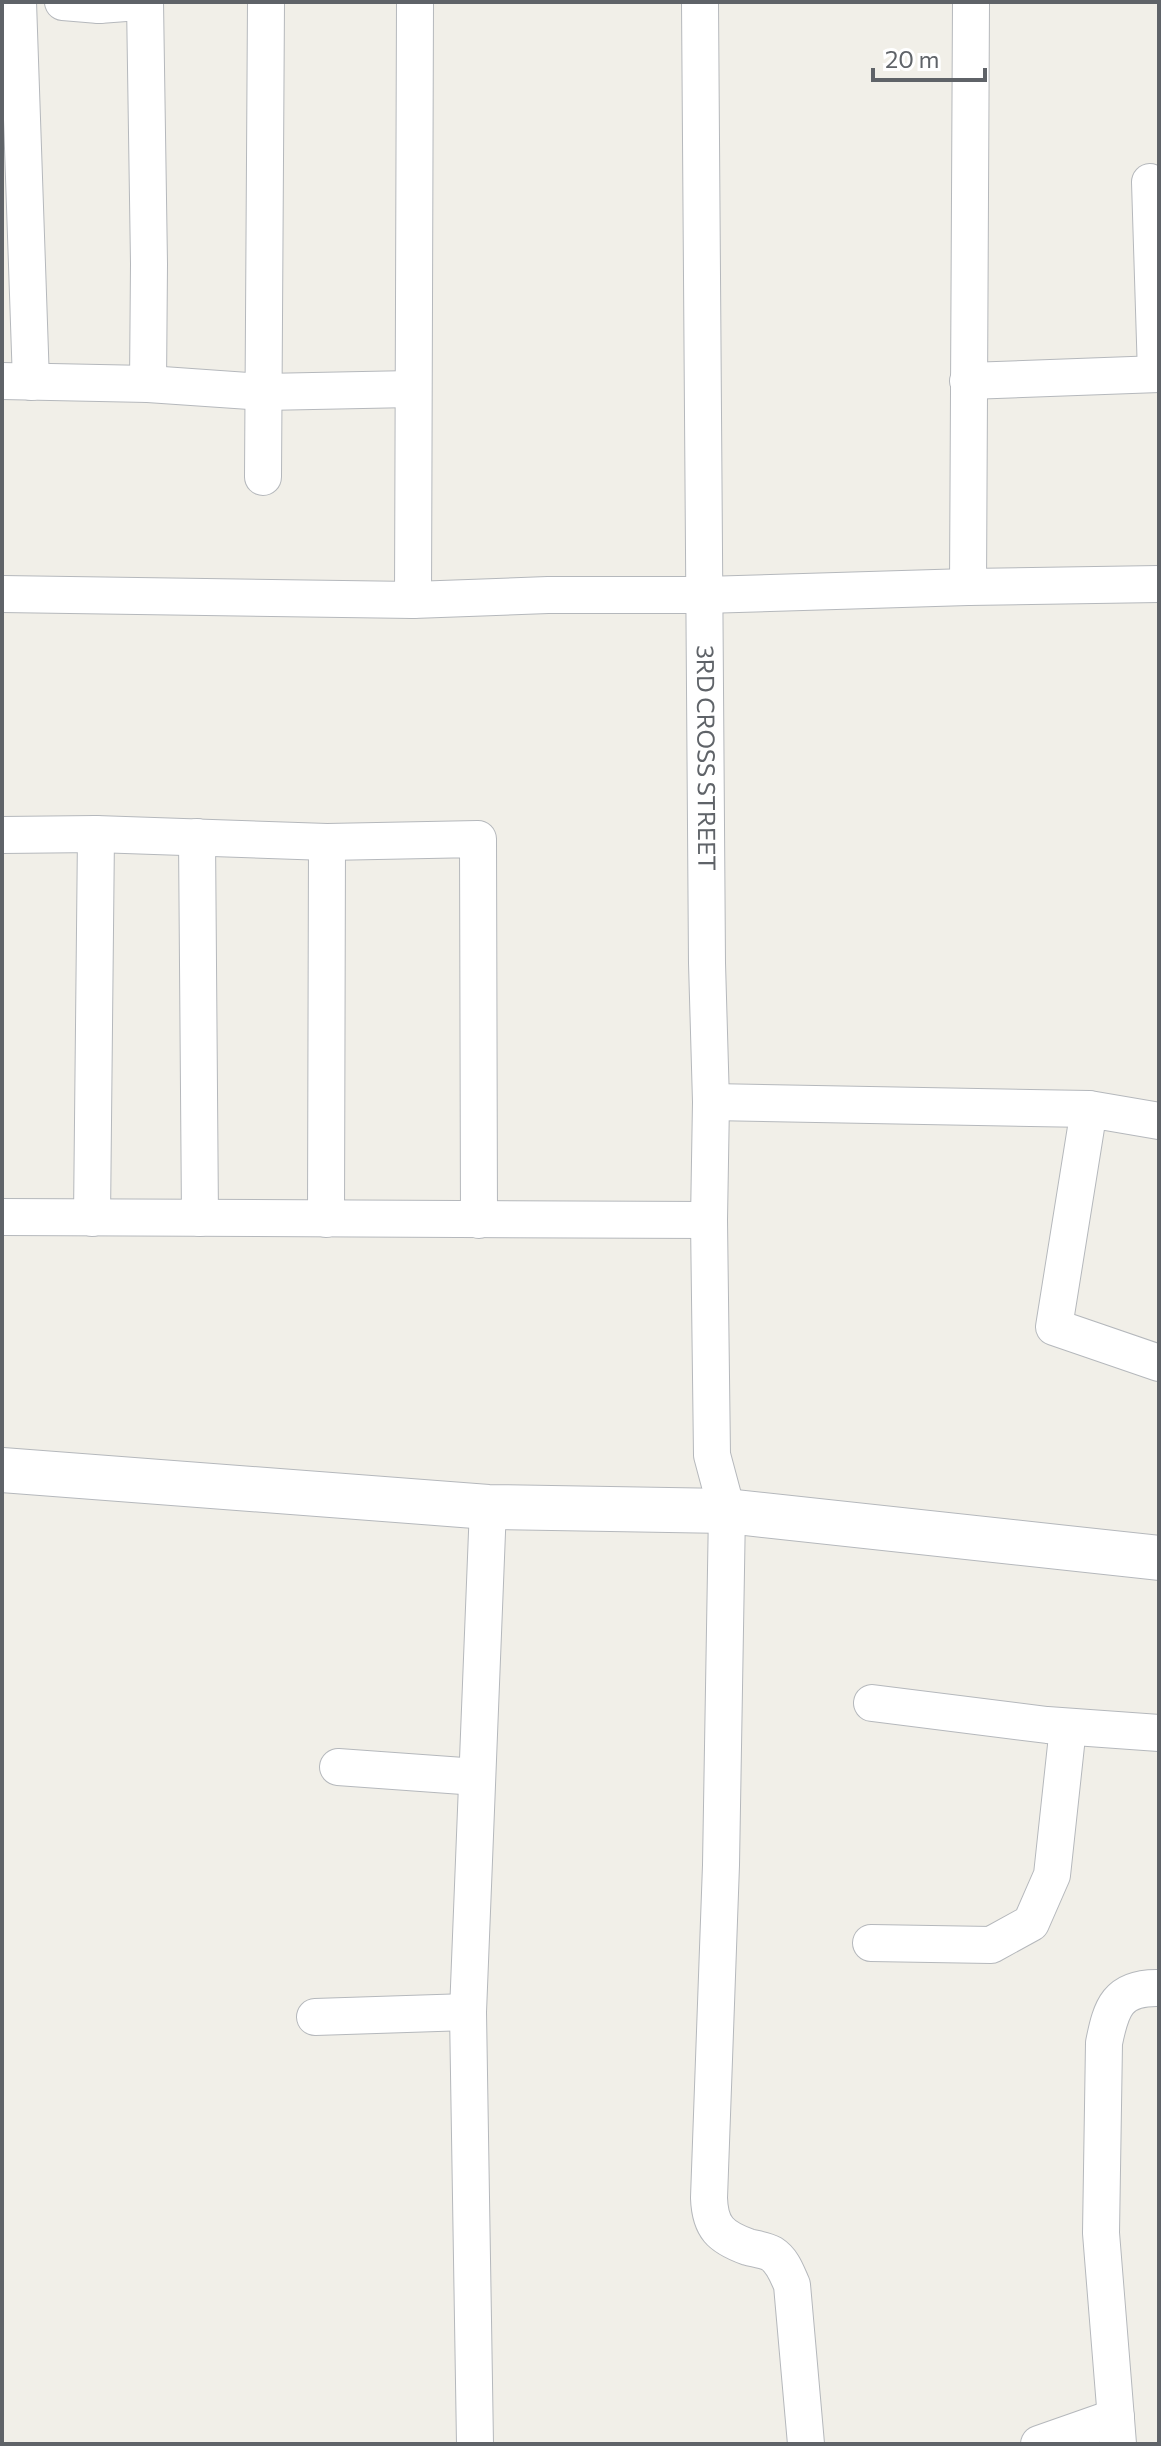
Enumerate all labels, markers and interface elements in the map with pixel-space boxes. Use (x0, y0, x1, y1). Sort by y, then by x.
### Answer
scale bar (873, 32, 985, 82)
text: 20 m (885, 44, 939, 73)
street label: 3RD CROSS STREET (692, 645, 722, 871)

